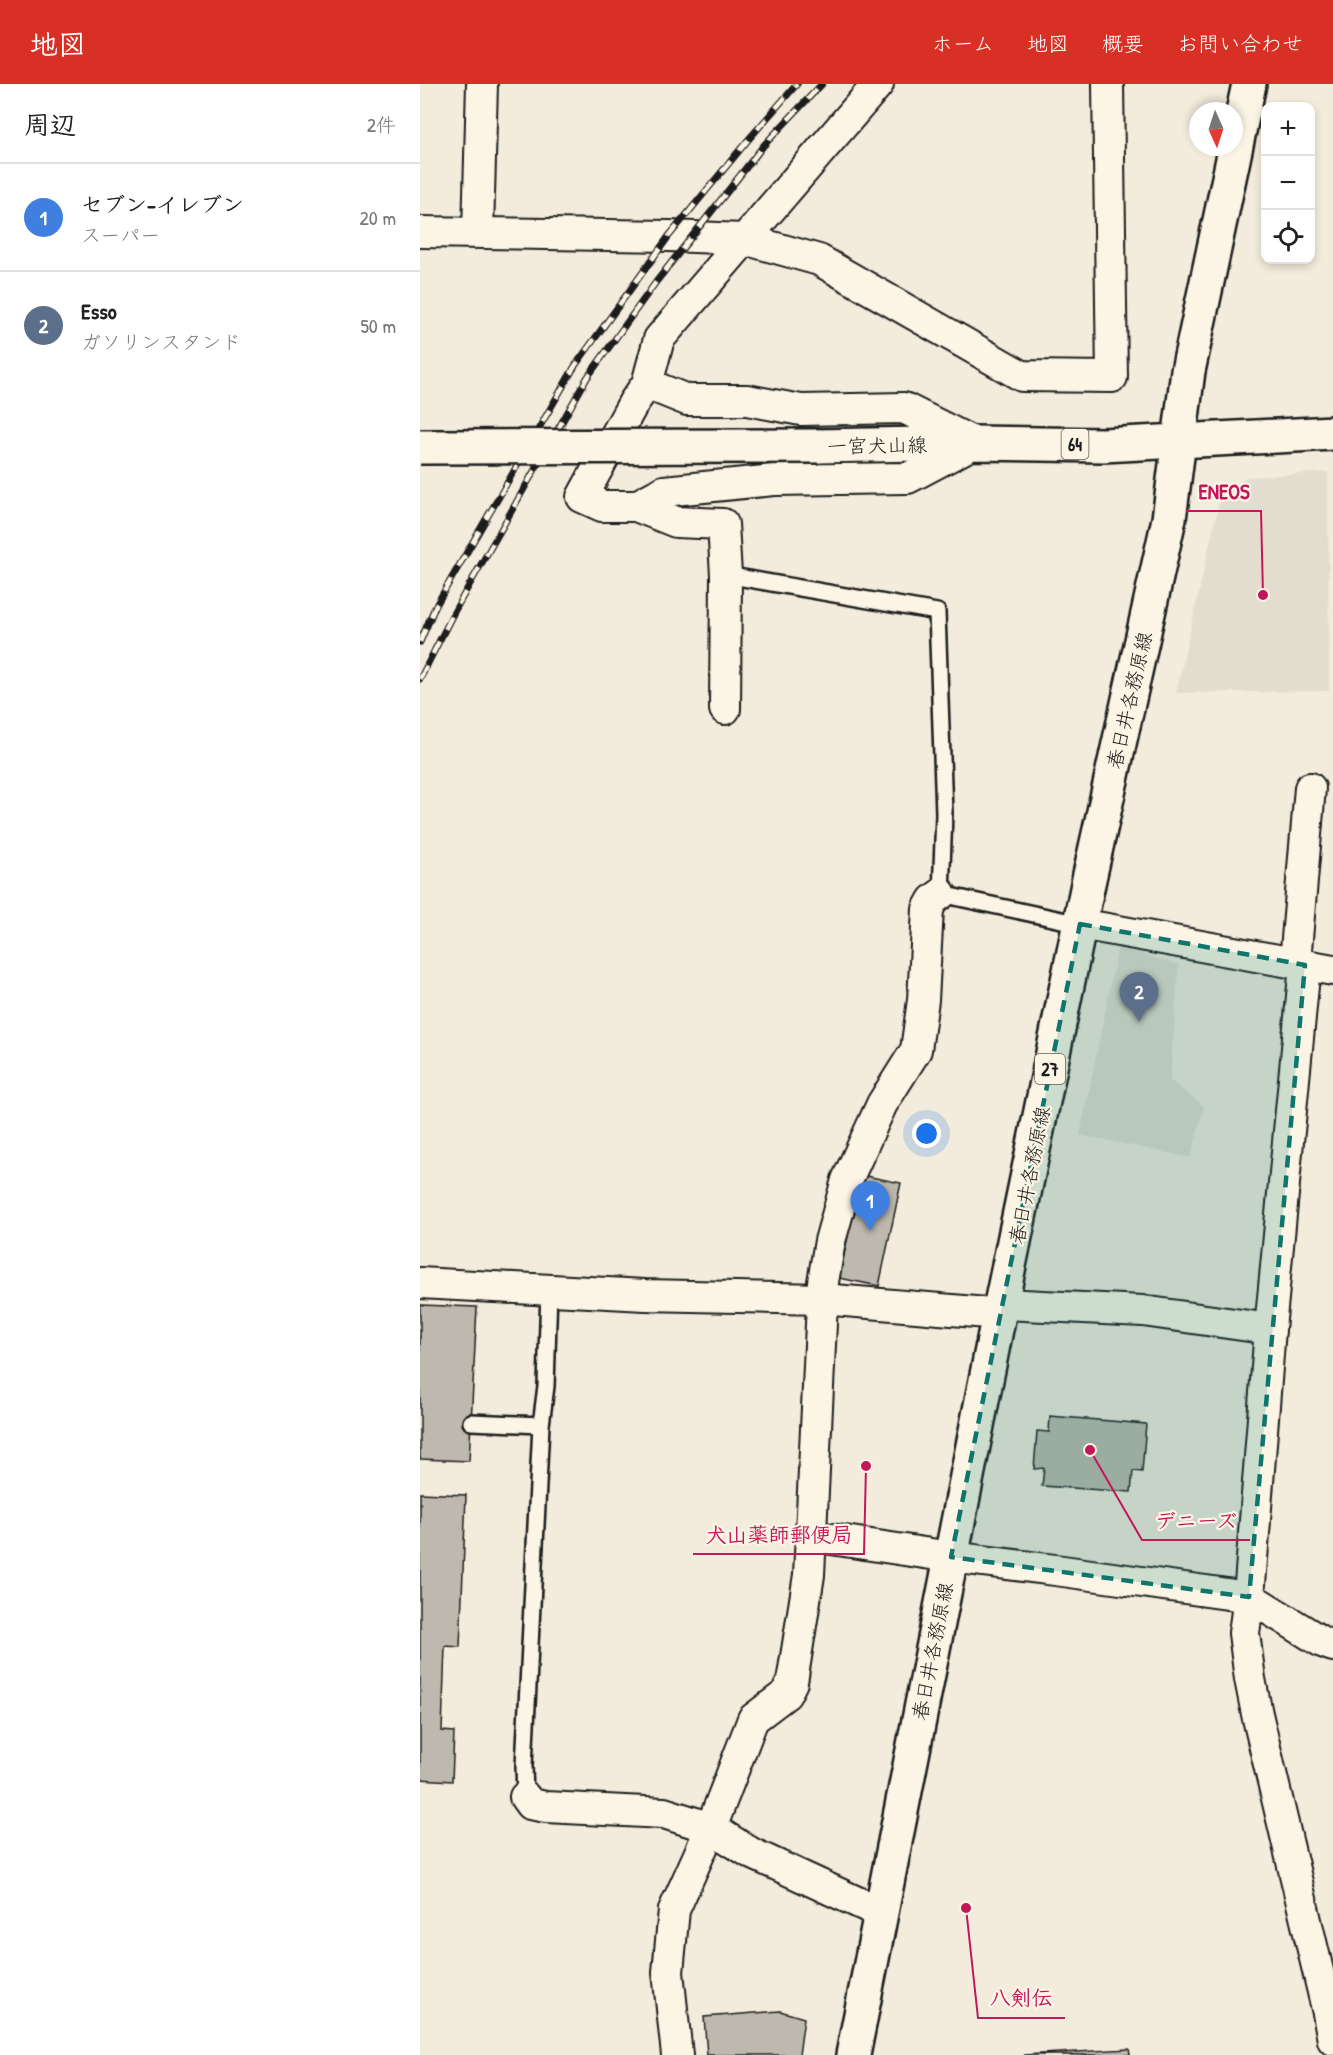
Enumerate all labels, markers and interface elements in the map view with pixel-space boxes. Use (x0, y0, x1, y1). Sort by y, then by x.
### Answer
text: 地図 (30, 25, 86, 63)
text: ホーム (932, 29, 994, 58)
text: 地図 (1027, 29, 1069, 58)
text: 概要 (1102, 29, 1144, 58)
text: お問い合わせ (1177, 29, 1303, 58)
north arrow (1189, 102, 1243, 156)
map controls (1261, 102, 1315, 264)
button: + (1261, 102, 1315, 156)
text: 周辺 (24, 107, 76, 142)
text: 2件 (367, 111, 396, 138)
button: − (1261, 156, 1315, 210)
text: セブン-イレブン (81, 189, 244, 219)
text: 1 (40, 204, 47, 231)
text: 20 m (359, 204, 396, 231)
button: locate (1261, 210, 1315, 264)
text: スーパー (81, 221, 160, 248)
text: Esso (81, 296, 117, 326)
text: 2 (39, 312, 48, 339)
text: 50 m (360, 312, 396, 339)
text: ガソリンスタンド (81, 328, 241, 355)
road number: 64 (1062, 429, 1088, 459)
street label: 一宮犬山線 (827, 431, 927, 459)
callout: ENEOS (1186, 472, 1261, 511)
text: ENEOS (1198, 477, 1250, 506)
street label: 春日井各務原線 (1100, 629, 1158, 771)
pin: 2 (1120, 972, 1158, 1022)
road number: 27 (1035, 1054, 1065, 1084)
street label: 春日井各務原線 (1002, 1104, 1056, 1246)
your location (912, 1119, 941, 1148)
pin: 1 (850, 1182, 890, 1231)
callout: デニーズ (1142, 1501, 1250, 1540)
text: デニーズ (1155, 1506, 1237, 1535)
callout: 犬山薬師郵便局 (693, 1515, 864, 1554)
text: 犬山薬師郵便局 (706, 1520, 853, 1549)
street label: 春日井各務原線 (905, 1580, 959, 1722)
callout: 八剣伝 (978, 1979, 1065, 2018)
text: 八剣伝 (990, 1983, 1053, 2012)

